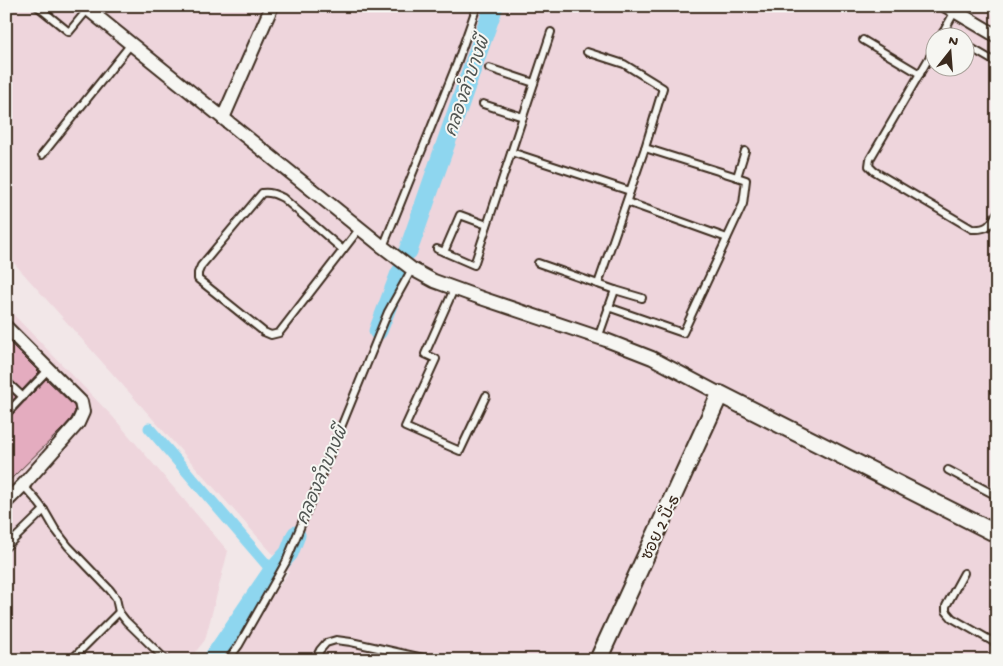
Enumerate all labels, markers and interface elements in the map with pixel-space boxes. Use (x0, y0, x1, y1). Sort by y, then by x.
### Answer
north arrow (926, 28, 976, 78)
water label: คลองลำบางผี (439, 29, 497, 140)
text: N (946, 32, 960, 51)
water label: คลองลำบางผี (290, 419, 355, 528)
street label: ซอย 2 บี-5 (635, 491, 685, 564)

